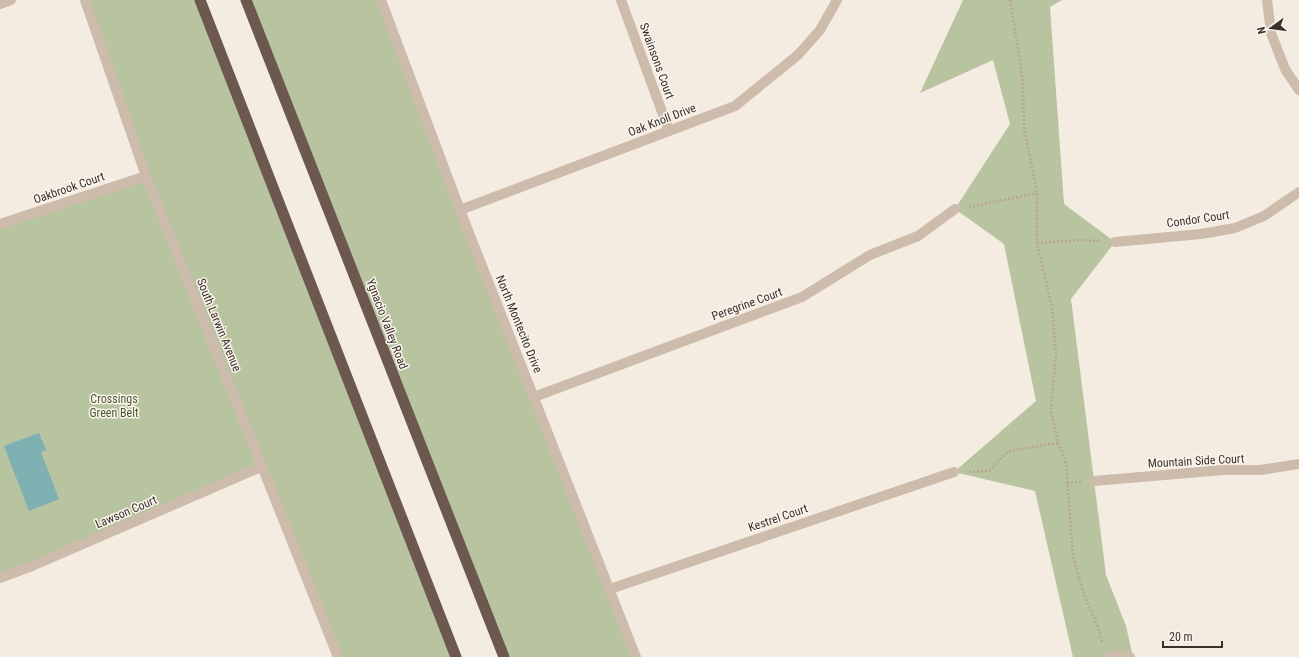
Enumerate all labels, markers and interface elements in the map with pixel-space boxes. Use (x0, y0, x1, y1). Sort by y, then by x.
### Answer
north arrow (1251, 8, 1291, 48)
street label: Swainsons Court (637, 21, 677, 101)
text: N (1255, 25, 1269, 35)
street label: Oak Knoll Drive (626, 101, 698, 139)
street label: Oakbrook Court (32, 169, 107, 207)
street label: Condor Court (1166, 208, 1231, 230)
street label: North Montecito Drive (493, 273, 545, 375)
street label: South Larwin Avenue (194, 276, 244, 374)
street label: Ygnacio Valley Road (363, 277, 411, 371)
street label: Peregrine Court (710, 285, 785, 323)
park label: Crossings Green Belt (90, 392, 139, 420)
street label: Mountain Side Court (1147, 451, 1245, 471)
street label: Lawson Court (93, 493, 159, 531)
street label: Kestrel Court (746, 501, 810, 535)
scale bar (1163, 623, 1222, 649)
text: 20 m (1169, 630, 1193, 644)

